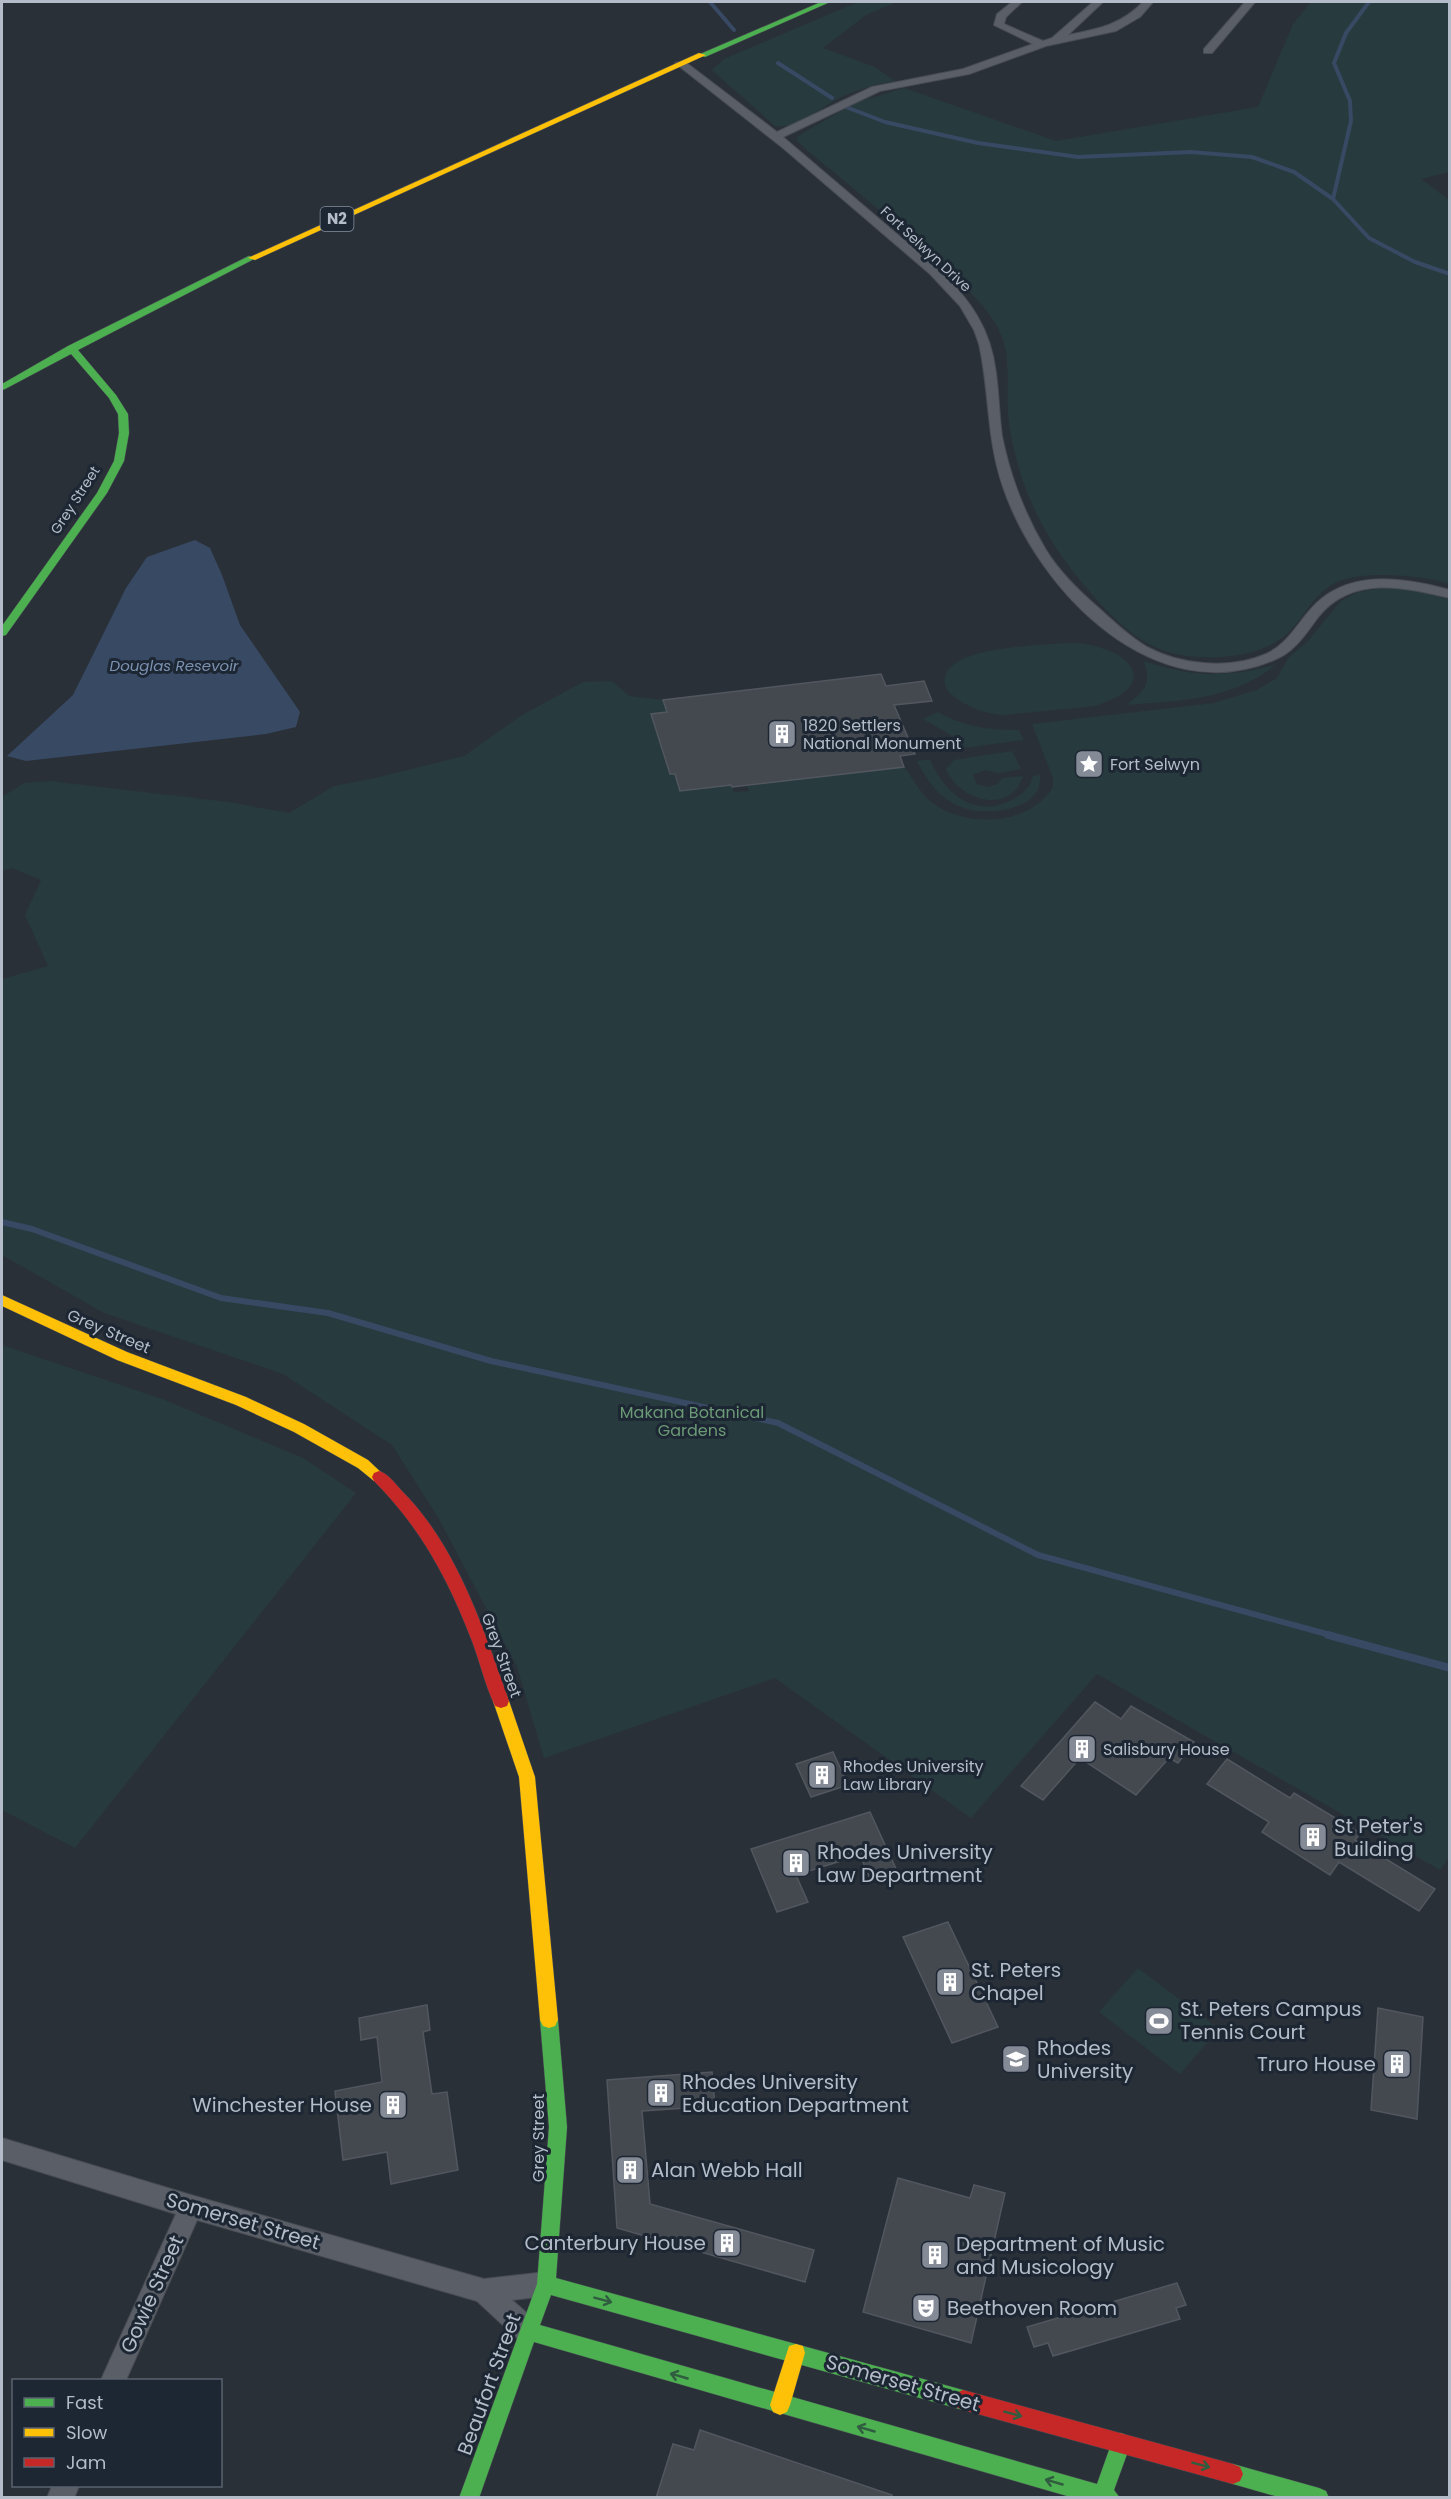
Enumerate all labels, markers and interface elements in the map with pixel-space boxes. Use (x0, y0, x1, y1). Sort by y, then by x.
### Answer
street label: Fort Selwyn Drive (876, 202, 976, 297)
road number: N2 (320, 207, 354, 231)
street label: Grey Street (46, 462, 104, 538)
water label: Douglas Resevoir (110, 655, 239, 676)
place label: 1820 Settlers National Monument (803, 714, 961, 755)
building icon: 1820 Settlers National Monument (766, 718, 798, 750)
place icon: Fort Selwyn (1073, 748, 1105, 780)
place label: Fort Selwyn (1110, 753, 1200, 776)
street label: Grey Street (64, 1304, 154, 1359)
park label: Makana Botanical Gardens (620, 1401, 764, 1442)
street label: Grey Street (476, 1610, 528, 1701)
building icon: Salisbury House (1066, 1733, 1098, 1765)
place label: Salisbury House (1103, 1738, 1230, 1761)
place label: Rhodes University Law Library (843, 1755, 984, 1796)
building icon: Rhodes University Law Library (806, 1759, 838, 1791)
place label: St Peter's Building (1334, 1812, 1423, 1863)
building icon: St Peter's Building (1297, 1821, 1329, 1853)
place label: Rhodes University Law Department (817, 1838, 993, 1889)
building icon: Rhodes University Law Department (780, 1847, 812, 1879)
place label: St. Peters Chapel (971, 1956, 1061, 2007)
building icon: St. Peters Chapel (934, 1966, 966, 1998)
place label: St. Peters Campus Tennis Court (1180, 1995, 1362, 2046)
sports icon: St. Peters Campus Tennis Court (1143, 2005, 1175, 2037)
place label: Rhodes University (1037, 2034, 1133, 2085)
school or university icon: Rhodes University (1000, 2043, 1032, 2075)
building icon: Truro House (1381, 2048, 1413, 2080)
place label: Truro House (1257, 2050, 1376, 2078)
place label: Rhodes University Education Department (682, 2068, 909, 2119)
building icon: Rhodes University Education Department (645, 2077, 677, 2109)
building icon: Winchester House (377, 2089, 409, 2121)
place label: Winchester House (192, 2091, 372, 2119)
street label: Grey Street (527, 2094, 550, 2182)
building icon: Alan Webb Hall (614, 2154, 646, 2186)
place label: Alan Webb Hall (651, 2156, 803, 2184)
street label: Somerset Street (163, 2186, 323, 2256)
building icon: Canterbury House (711, 2227, 743, 2259)
place label: Canterbury House (524, 2229, 706, 2257)
place label: Department of Music and Musicology (956, 2230, 1165, 2281)
street label: Gowie Street (114, 2231, 190, 2357)
building icon: Department of Music and Musicology (919, 2239, 951, 2271)
theatre icon: Beethoven Room (910, 2292, 942, 2324)
one-way arrow (593, 2294, 612, 2306)
place label: Beethoven Room (947, 2294, 1117, 2322)
street label: Beaufort Street (450, 2309, 528, 2459)
street label: Somerset Street (823, 2348, 983, 2418)
one-way arrow (670, 2370, 689, 2381)
legend (12, 2379, 222, 2487)
text: Fast (66, 2390, 103, 2415)
one-way arrow (1003, 2409, 1022, 2420)
text: Slow (66, 2420, 108, 2445)
one-way arrow (857, 2423, 876, 2434)
text: Jam (66, 2450, 106, 2475)
one-way arrow (1191, 2460, 1210, 2471)
one-way arrow (1045, 2475, 1064, 2487)

